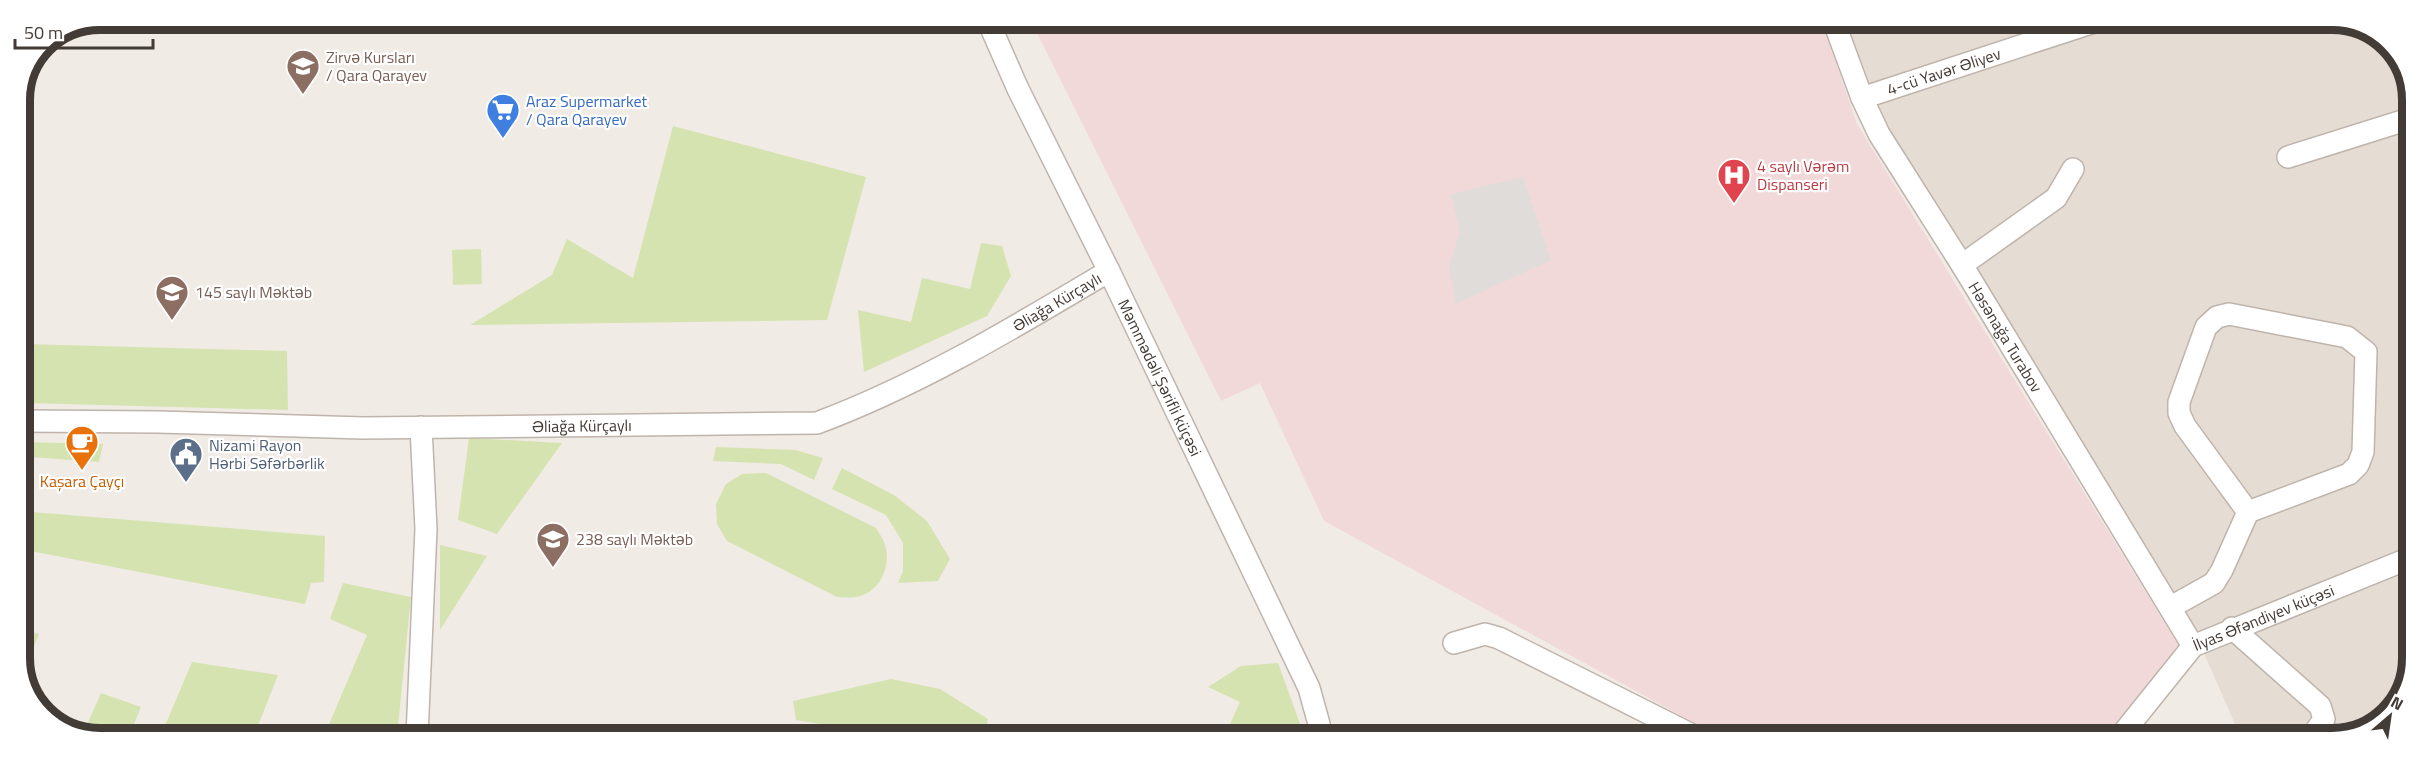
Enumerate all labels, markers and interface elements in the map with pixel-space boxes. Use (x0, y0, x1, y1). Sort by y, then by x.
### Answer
scale bar (15, 12, 153, 50)
text: 50 m (24, 19, 63, 46)
street label: 4-cü Yavər Əliyev (1884, 41, 2004, 101)
place label: Zirvə Kursları / Qara Qarayev (326, 45, 427, 87)
school or university icon: Zirvə Kursları / Qara Qarayev (285, 48, 321, 95)
place label: Araz Supermarket / Qara Qarayev (526, 89, 648, 131)
supermarket icon: Araz Supermarket / Qara Qarayev (485, 92, 521, 139)
place label: 4 saylı Vərəm Dispanseri (1757, 154, 1849, 196)
hospital icon: 4 saylı Vərəm Dispanseri (1716, 157, 1752, 204)
street label: Əliağa Kürçaylı (1008, 266, 1106, 338)
school or university icon: 145 saylı Məktəb (154, 274, 190, 321)
street label: Həsənağa Turabov (1963, 277, 2049, 397)
place label: 145 saylı Məktəb (195, 280, 312, 304)
street label: Məmmədəli Şərifli küçəsi (1112, 295, 1208, 460)
street label: Əliağa Kürçaylı (532, 413, 632, 438)
cafe icon: Kaşara Çayçı (64, 424, 100, 471)
place label: Nizami Rayon Hərbi Səfərbərlik (209, 433, 325, 475)
public building icon: Nizami Rayon Hərbi Səfərbərlik (168, 436, 204, 483)
place label: Kaşara Çayçı (40, 469, 124, 493)
school or university icon: 238 saylı Məktəb (535, 521, 571, 568)
place label: 238 saylı Məktəb (576, 527, 693, 551)
street label: İlyas Əfəndiyev küçəsi (2189, 578, 2338, 657)
north arrow (2360, 686, 2420, 746)
text: N (2387, 690, 2408, 716)

